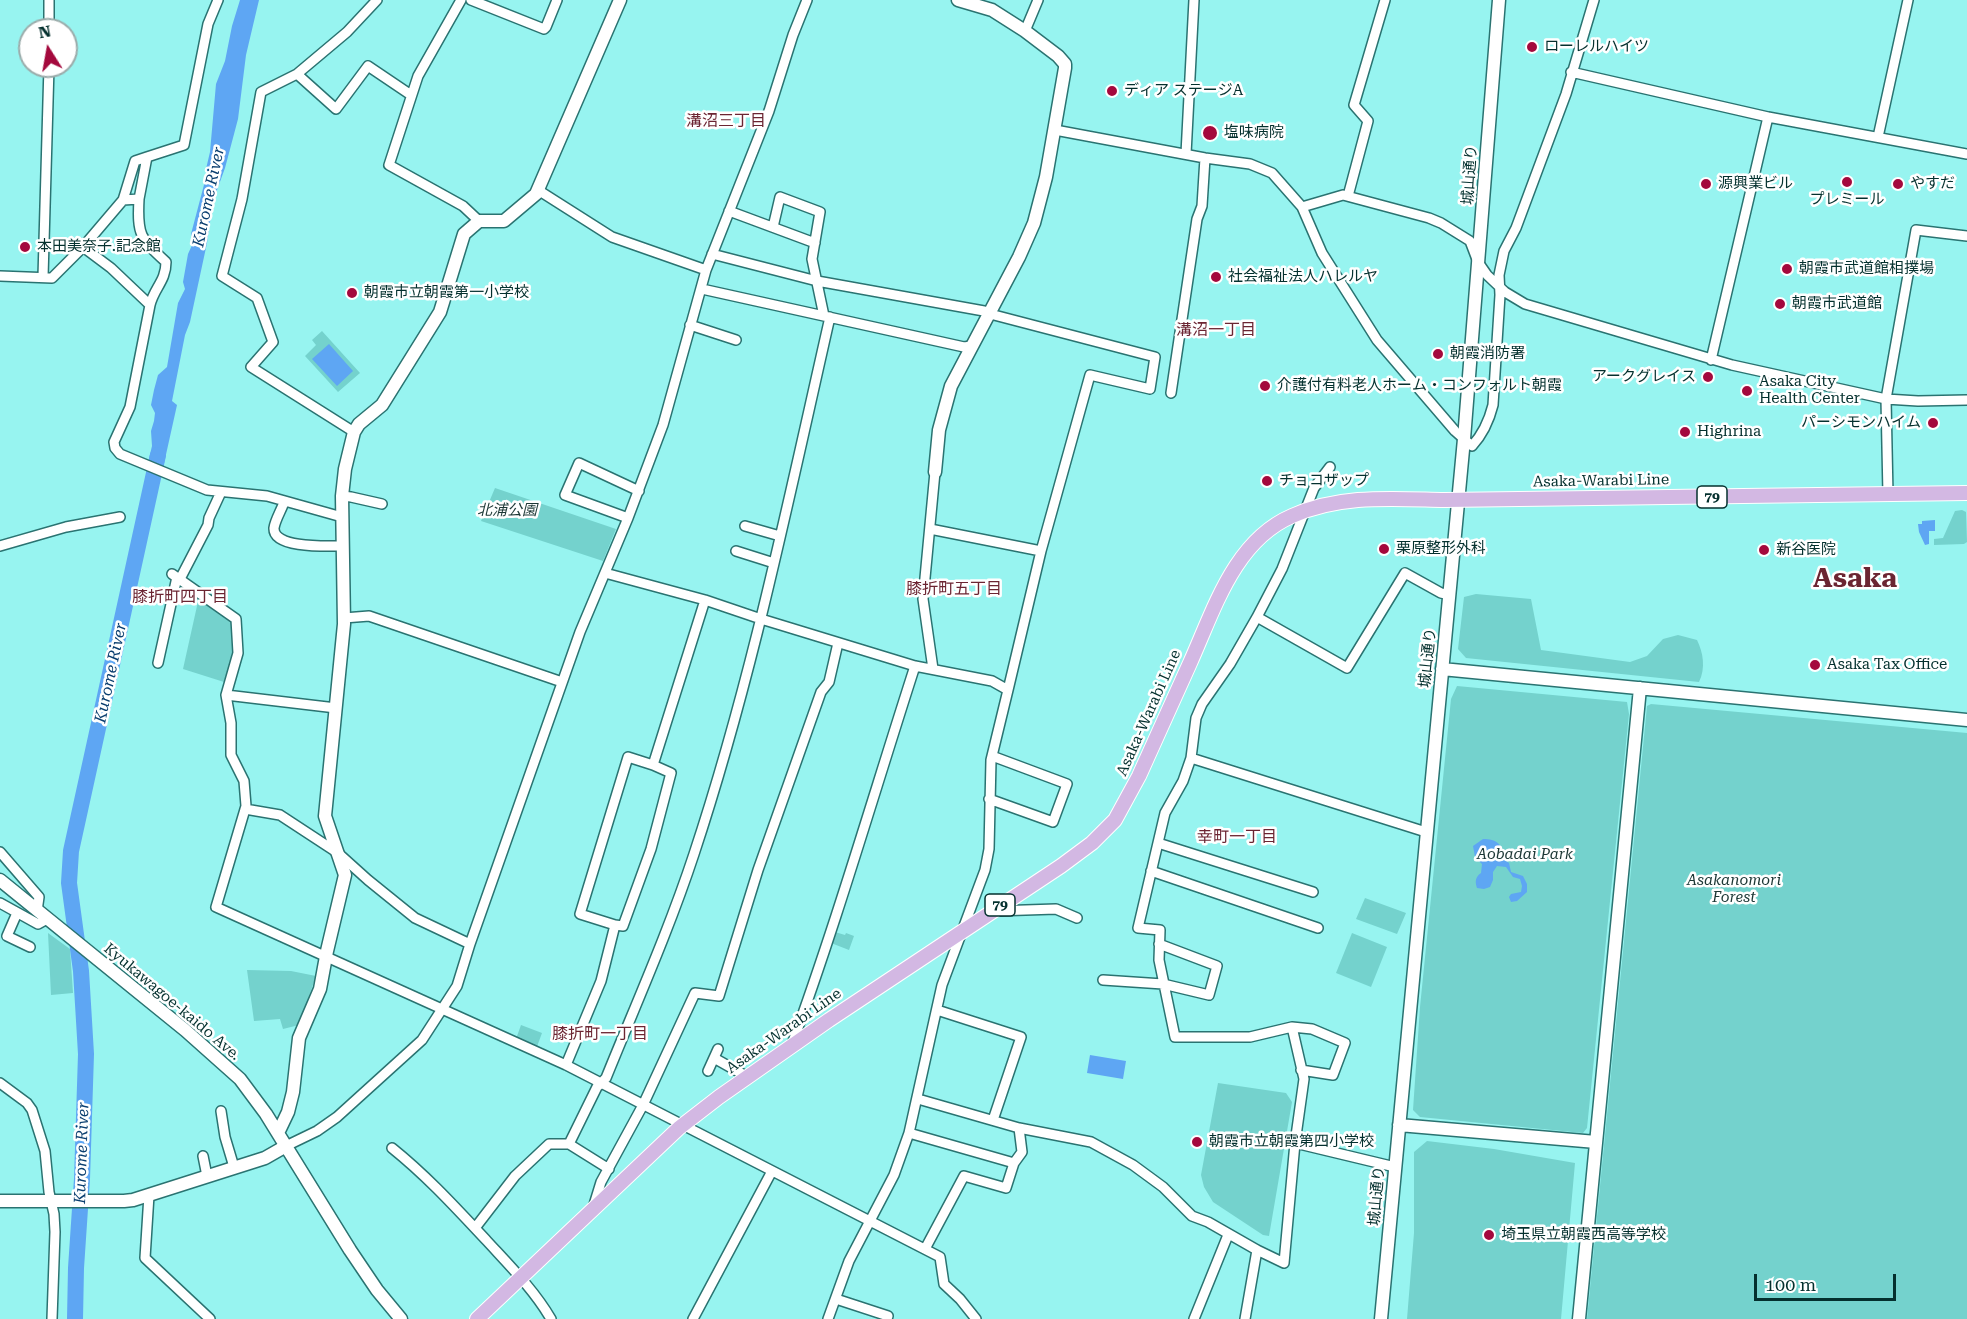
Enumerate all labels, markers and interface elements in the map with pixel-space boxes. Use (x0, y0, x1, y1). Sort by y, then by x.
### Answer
north arrow (18, 18, 78, 78)
text: N (37, 21, 53, 42)
place label: ローレルハイツ (1544, 38, 1649, 56)
marker: ローレルハイツ (1525, 40, 1539, 54)
place label: ディア ステージA (1124, 82, 1243, 100)
marker: ディア ステージA (1105, 84, 1119, 98)
district label: 溝沼三丁目 (686, 111, 766, 131)
marker: 塩味病院 (1201, 124, 1219, 142)
place label: 塩味病院 (1224, 124, 1284, 142)
street label: 城山通り (1459, 144, 1481, 206)
water label: Kurome River (189, 145, 229, 249)
place label: 源興業ビル (1718, 175, 1793, 193)
marker: プレミール (1840, 175, 1854, 189)
place label: やすだ (1910, 175, 1955, 193)
marker: 源興業ビル (1699, 177, 1713, 191)
marker: やすだ (1891, 177, 1905, 191)
place label: プレミール (1810, 191, 1884, 209)
place label: 本田美奈子.記念館 (37, 238, 161, 256)
marker: 本田美奈子.記念館 (18, 240, 32, 254)
place label: 朝霞市武道館相撲場 (1799, 260, 1934, 278)
marker: 朝霞市武道館相撲場 (1780, 262, 1794, 276)
place label: 社会福祉法人ハレルヤ (1228, 268, 1378, 286)
marker: 社会福祉法人ハレルヤ (1209, 270, 1223, 284)
place label: 朝霞市立朝霞第一小学校 (364, 284, 529, 302)
marker: 朝霞市立朝霞第一小学校 (345, 286, 359, 300)
place label: 朝霞市武道館 (1792, 295, 1882, 313)
marker: 朝霞市武道館 (1773, 297, 1787, 311)
district label: 溝沼一丁目 (1176, 320, 1256, 340)
place label: 朝霞消防署 (1450, 345, 1525, 363)
marker: 朝霞消防署 (1431, 347, 1445, 361)
place label: アークグレイス (1592, 368, 1696, 386)
marker: アークグレイス (1701, 370, 1715, 384)
place label: Asaka City Health Center (1759, 373, 1860, 408)
place label: 介護付有料老人ホーム・コンフォルト朝霞 (1277, 377, 1562, 395)
marker: 介護付有料老人ホーム・コンフォルト朝霞 (1258, 379, 1272, 393)
marker: Asaka City Health Center (1740, 384, 1754, 398)
place label: パーシモンハイム (1801, 414, 1921, 432)
marker: パーシモンハイム (1926, 416, 1940, 430)
place label: Highrina (1697, 423, 1761, 441)
marker: Highrina (1678, 425, 1692, 439)
street label: Asaka-Warabi Line (1533, 471, 1669, 491)
place label: チョコザップ (1279, 472, 1369, 490)
marker: チョコザップ (1260, 474, 1274, 488)
road number: 79 (1697, 486, 1727, 508)
park label: 北浦公園 (477, 502, 537, 520)
place label: 栗原整形外科 (1396, 540, 1486, 558)
place label: 新谷医院 (1776, 541, 1836, 559)
marker: 栗原整形外科 (1377, 542, 1391, 556)
marker: 新谷医院 (1757, 543, 1771, 557)
district label: Asaka (1813, 563, 1897, 595)
district label: 膝折町五丁目 (906, 579, 1002, 599)
district label: 膝折町四丁目 (132, 587, 228, 607)
water label: Kurome River (91, 621, 131, 725)
street label: 城山通り (1416, 627, 1440, 689)
street label: Asaka-Warabi Line (1113, 647, 1185, 779)
place label: Asaka Tax Office (1827, 656, 1947, 674)
marker: Asaka Tax Office (1808, 658, 1822, 672)
district label: 幸町一丁目 (1197, 827, 1277, 847)
park label: Aobadai Park (1477, 846, 1573, 864)
park label: Asakanomori Forest (1687, 872, 1781, 907)
road number: 79 (985, 894, 1015, 916)
street label: Kyukawagoe-kaido Ave. (100, 940, 244, 1064)
street label: Asaka-Warabi Line (723, 985, 845, 1077)
district label: 膝折町一丁目 (552, 1024, 648, 1044)
water label: Kurome River (71, 1102, 93, 1204)
place label: 朝霞市立朝霞第四小学校 (1209, 1133, 1374, 1151)
marker: 朝霞市立朝霞第四小学校 (1190, 1135, 1204, 1149)
street label: 城山通り (1365, 1165, 1389, 1227)
place label: 埼玉県立朝霞西高等学校 (1501, 1226, 1666, 1244)
marker: 埼玉県立朝霞西高等学校 (1482, 1228, 1496, 1242)
scale bar (1757, 1262, 1900, 1300)
text: 100 m (1765, 1274, 1816, 1295)

